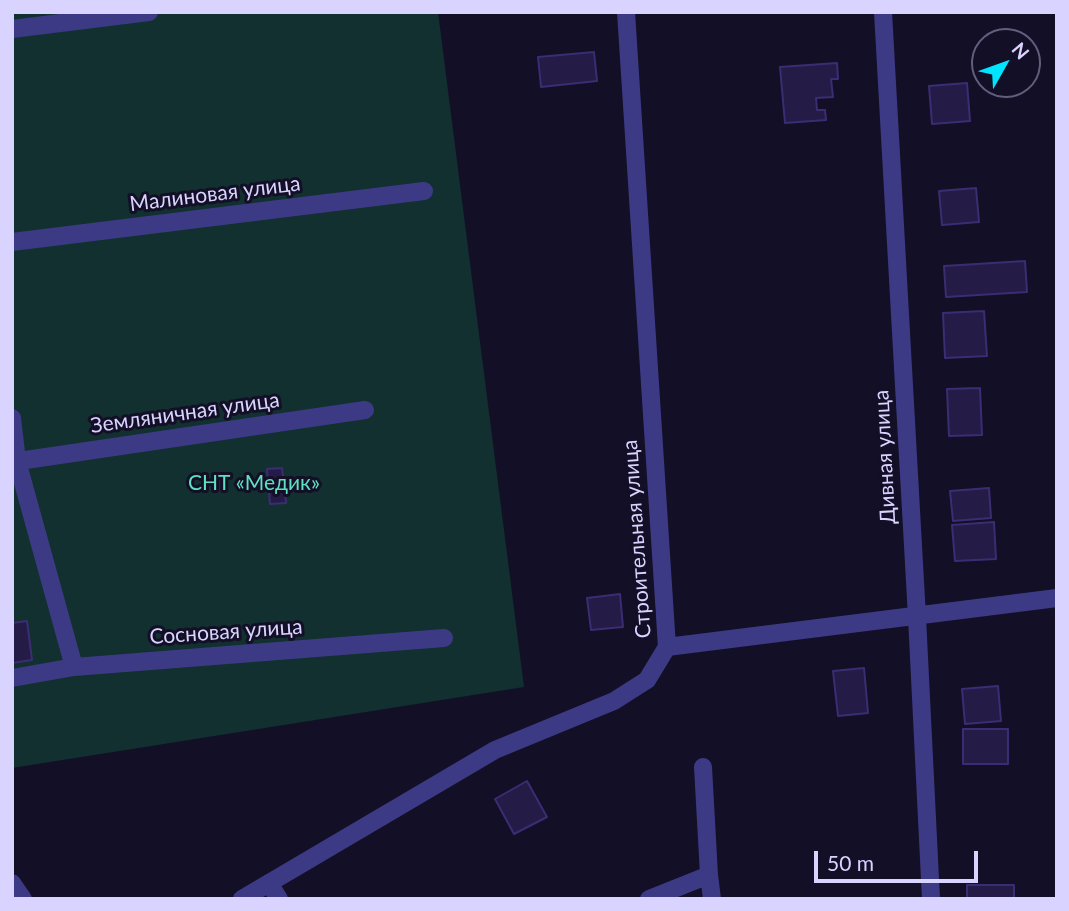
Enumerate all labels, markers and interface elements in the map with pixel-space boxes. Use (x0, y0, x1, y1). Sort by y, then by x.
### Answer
north arrow (971, 28, 1041, 98)
text: N (1007, 37, 1034, 63)
street label: Малиновая улица (128, 171, 302, 217)
street label: Земляничная улица (89, 387, 281, 439)
street label: Дивная улица (869, 389, 901, 525)
street label: Строительная улица (617, 439, 657, 639)
park label: СНТ «Медик» (188, 470, 320, 496)
street label: Сосновая улица (149, 614, 303, 650)
scale bar (817, 838, 982, 882)
text: 50 m (827, 850, 874, 875)

